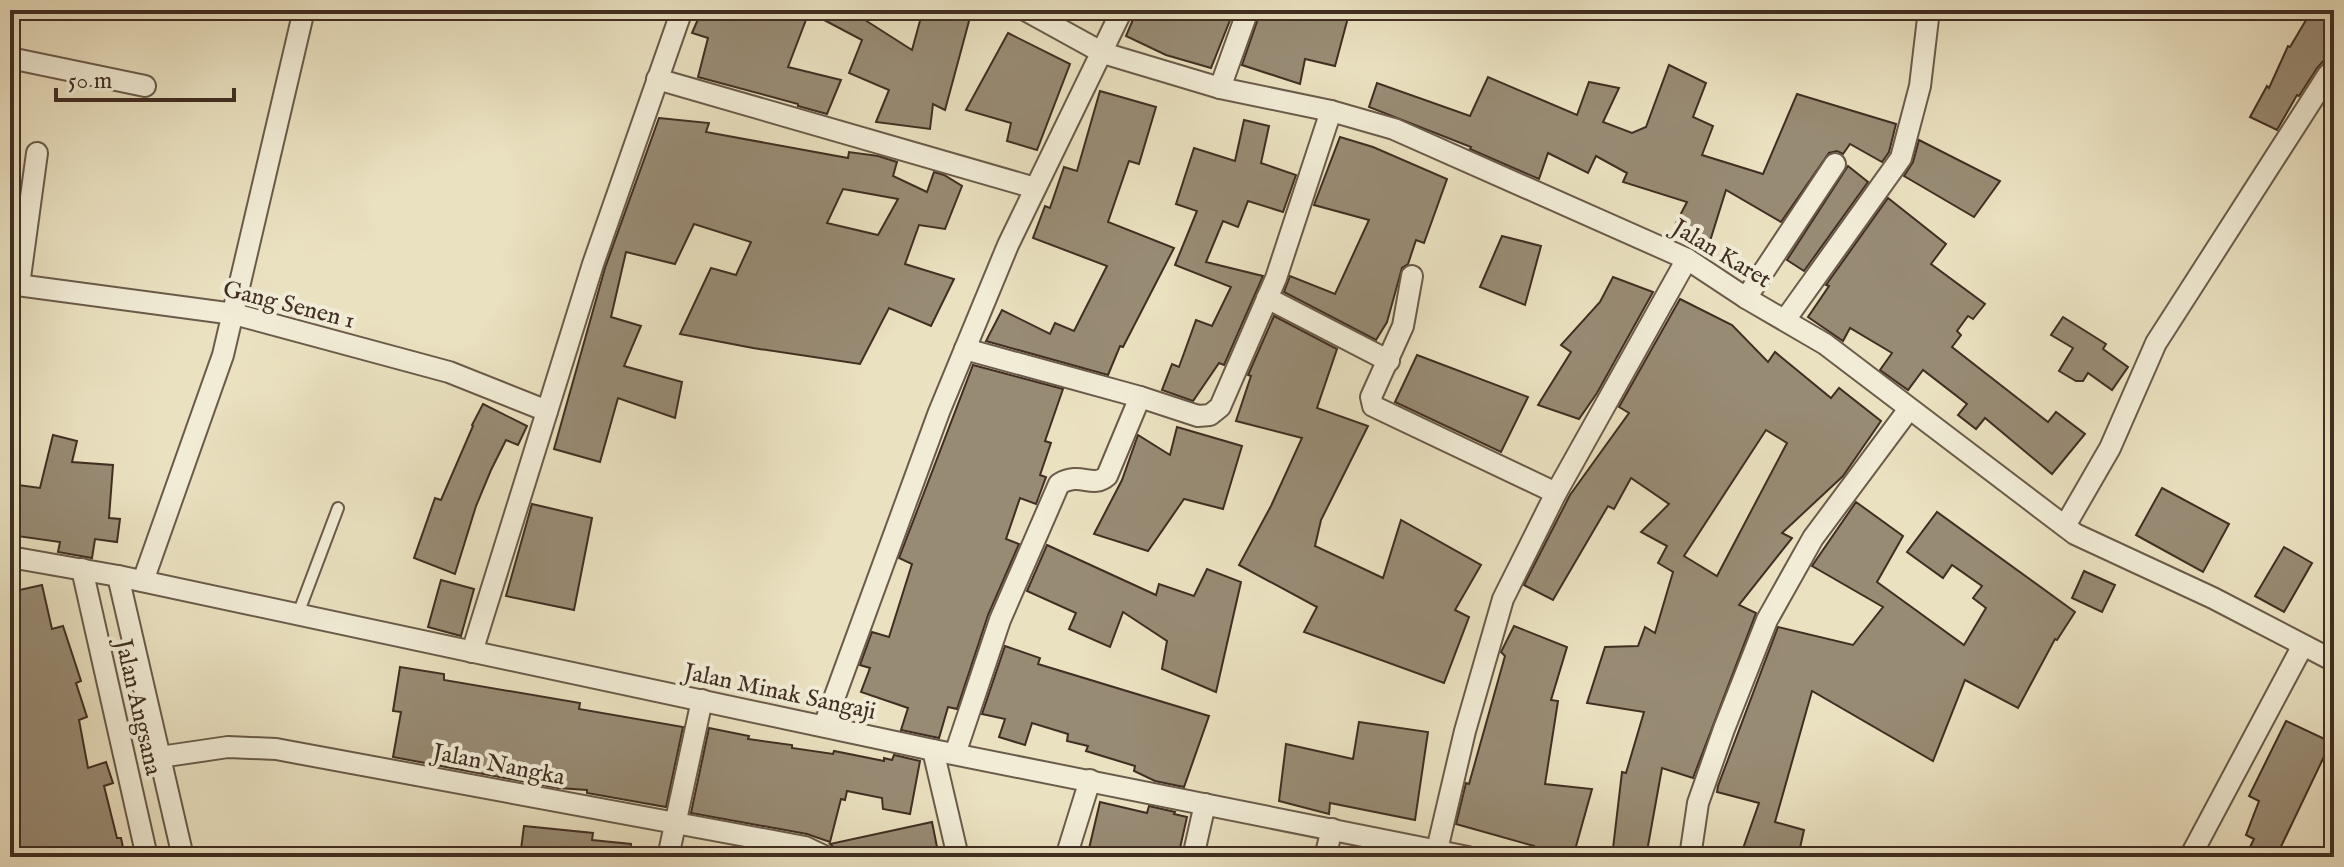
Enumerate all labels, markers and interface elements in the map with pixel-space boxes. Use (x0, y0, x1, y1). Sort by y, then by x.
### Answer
scale bar (56, 52, 234, 102)
text: 50 m (68, 66, 112, 97)
street label: Jalan Karet (1663, 211, 1776, 296)
street label: Gang Senen 1 (220, 274, 358, 337)
street label: Jalan Angsana (106, 633, 168, 779)
street label: Jalan Minak Sangaji (678, 656, 879, 728)
street label: Jalan Nangka (427, 737, 568, 794)

